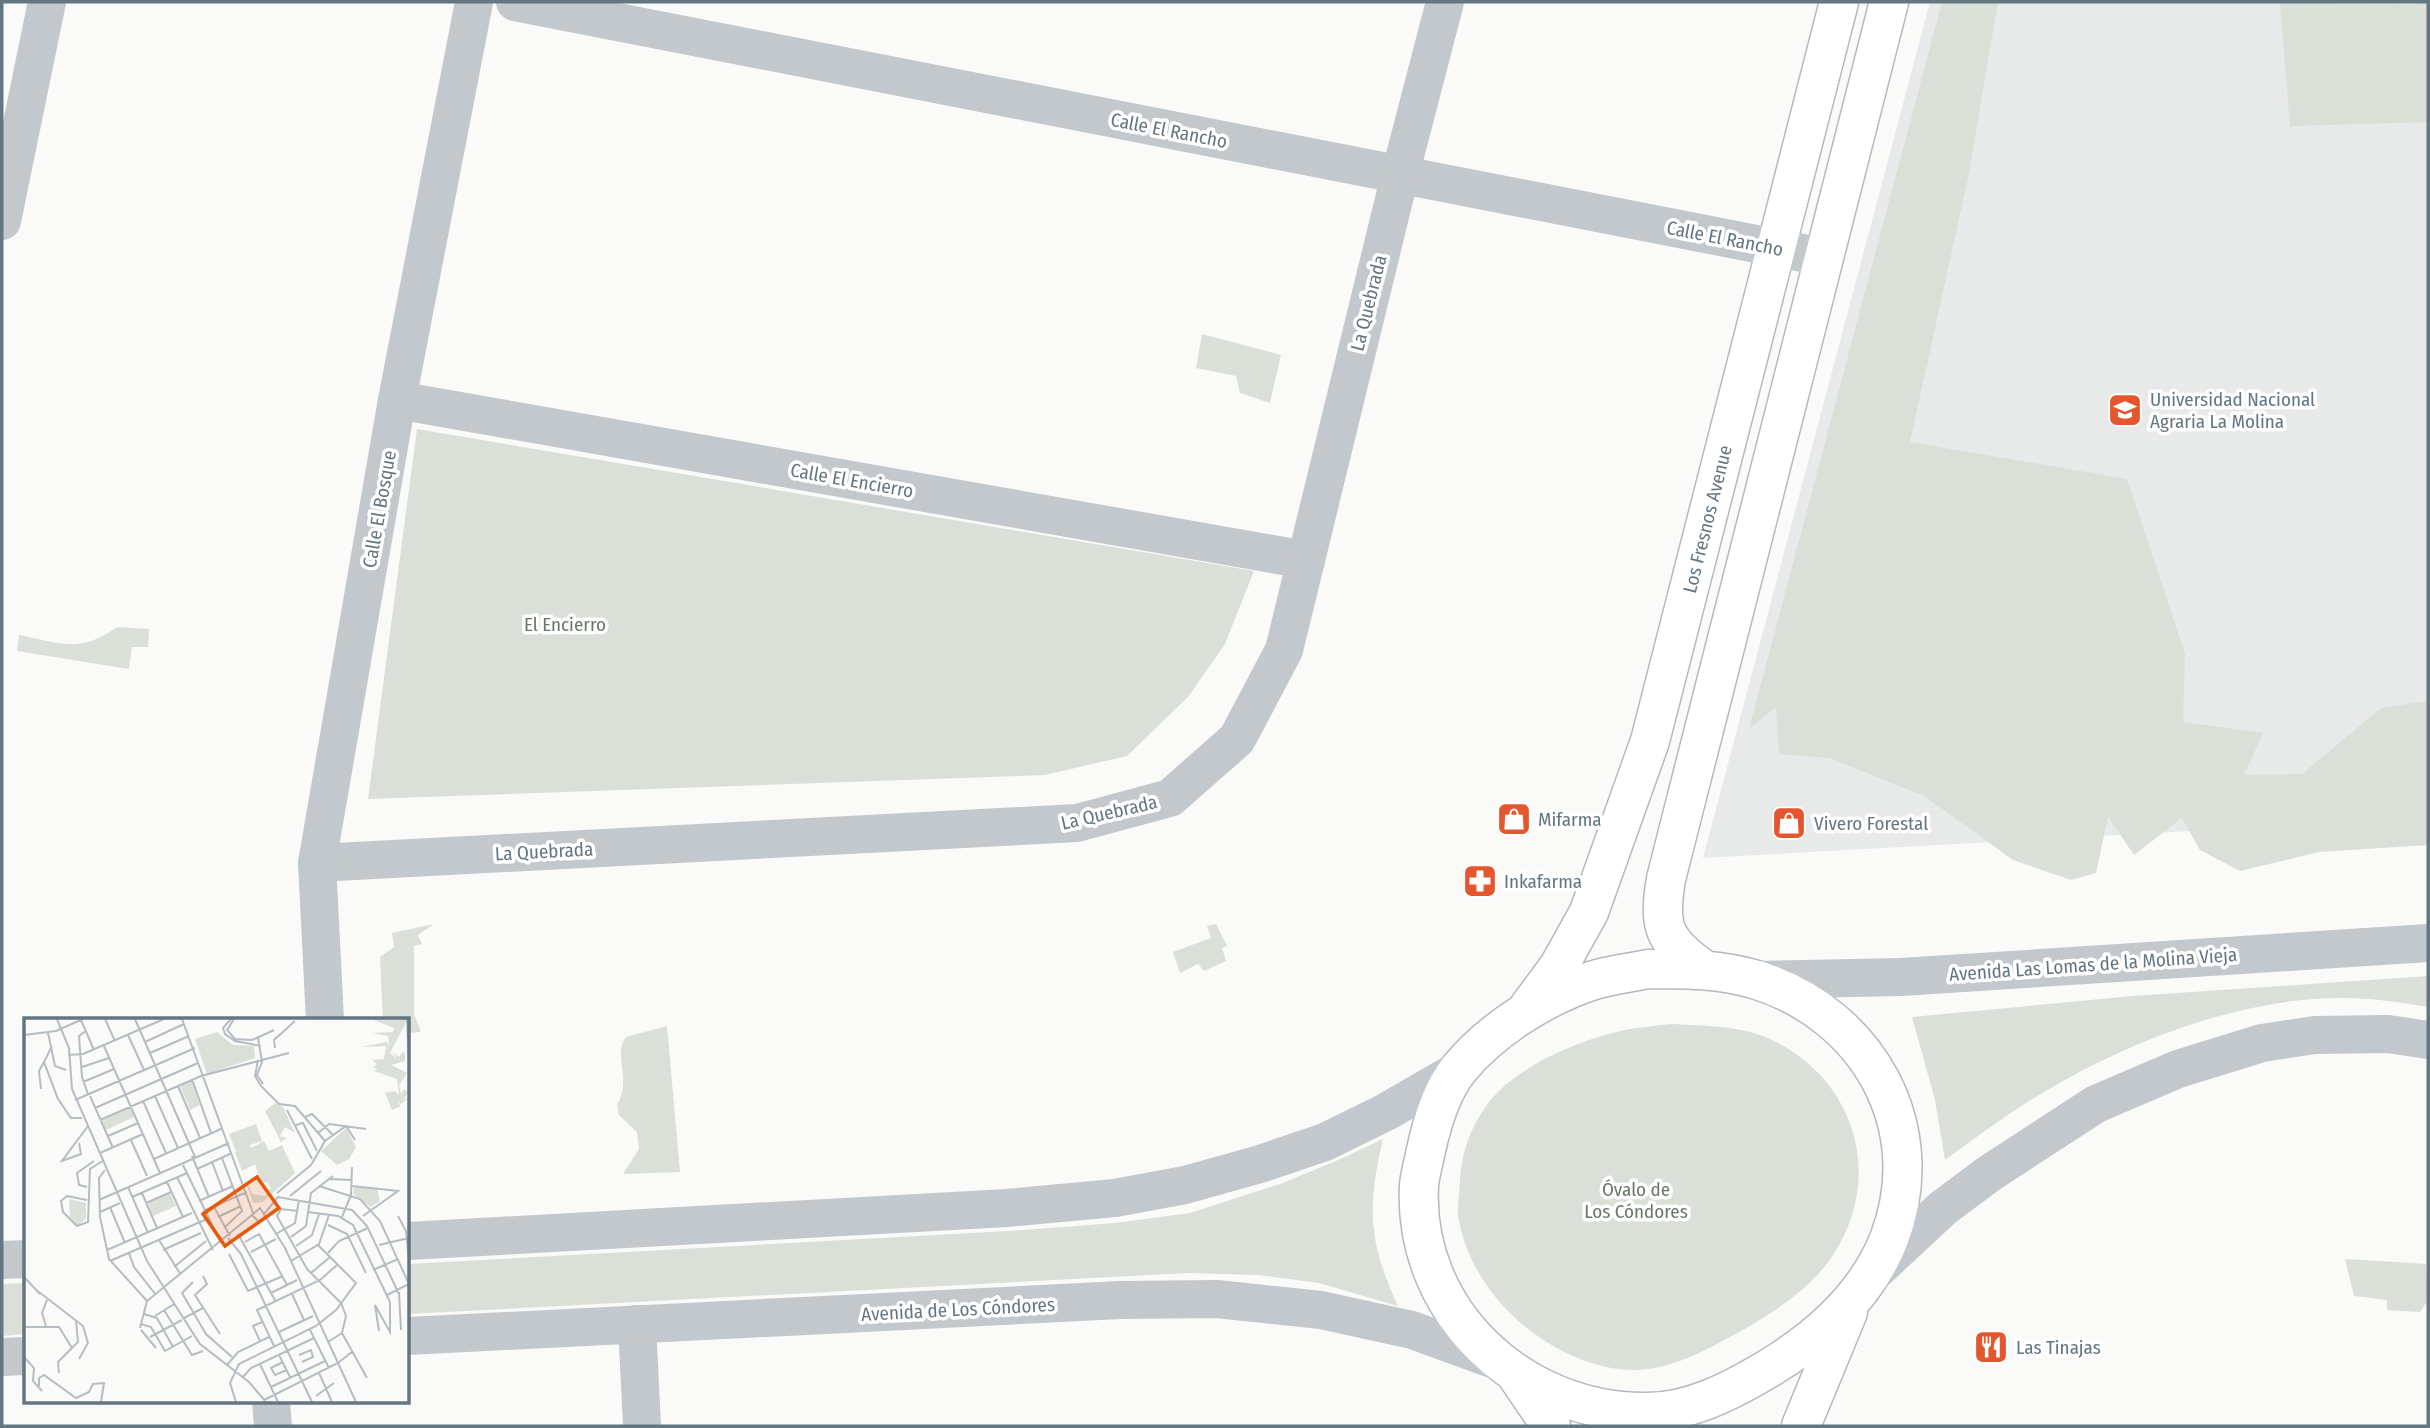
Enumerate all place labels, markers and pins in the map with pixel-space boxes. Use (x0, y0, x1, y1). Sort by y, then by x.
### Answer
place label: Universidad Nacional Agraria La Molina (2150, 388, 2315, 433)
school or university icon: Universidad Nacional Agraria La Molina (2106, 391, 2144, 429)
shop icon: Mifarma (1495, 800, 1533, 838)
shop icon: Vivero Forestal (1770, 804, 1808, 842)
place label: Mifarma (1538, 808, 1602, 831)
place label: Vivero Forestal (1814, 812, 1928, 835)
pharmacy icon: Inkafarma (1461, 862, 1499, 900)
place label: Inkafarma (1504, 870, 1582, 893)
restaurant icon: Las Tinajas (1972, 1328, 2010, 1366)
place label: Las Tinajas (2016, 1336, 2101, 1359)

